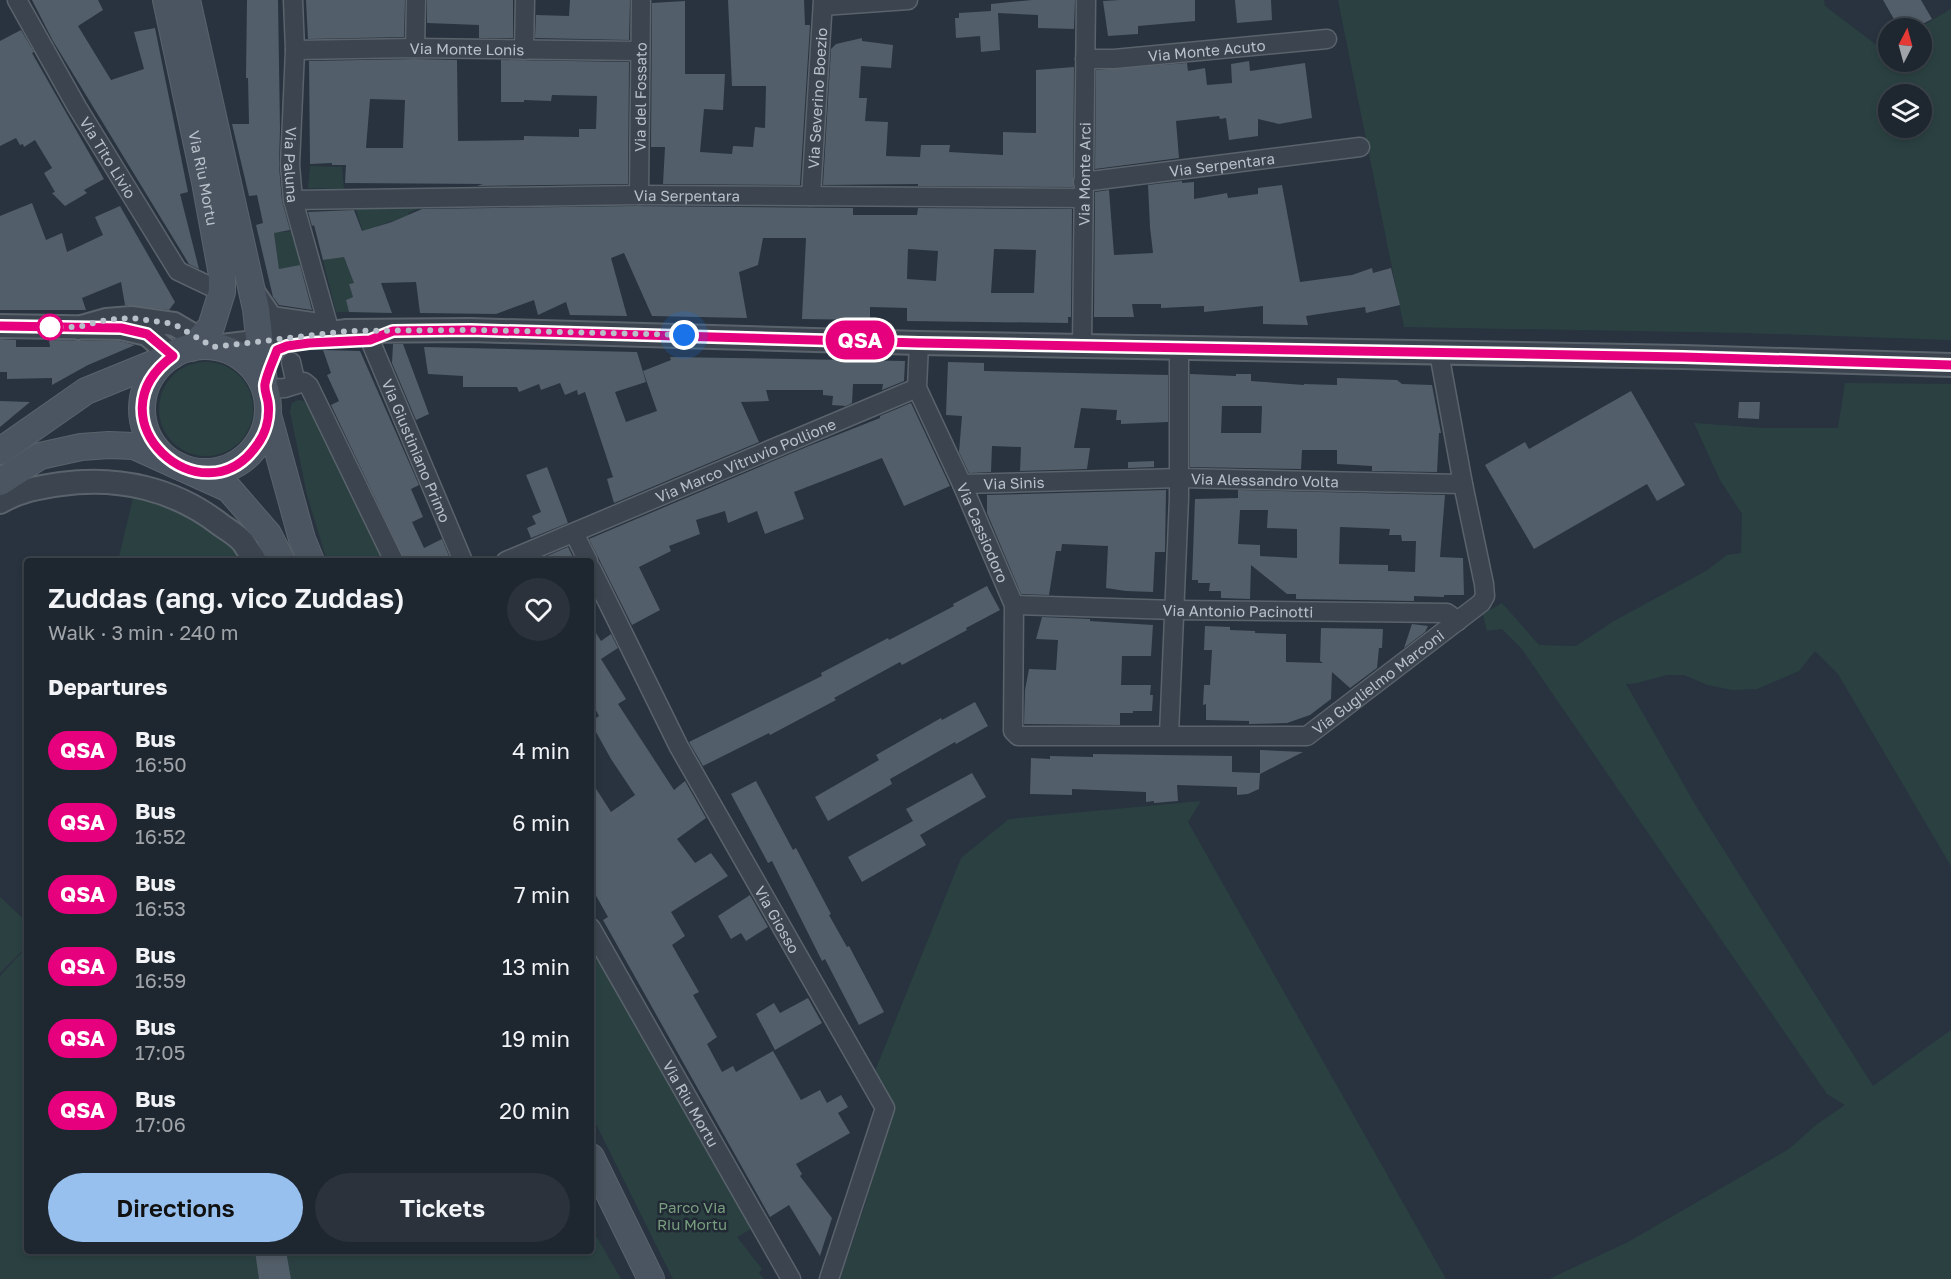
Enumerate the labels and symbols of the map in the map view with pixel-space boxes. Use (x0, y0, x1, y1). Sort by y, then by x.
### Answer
north arrow (1878, 18, 1932, 72)
street label: Via Severino Boezio (804, 27, 830, 169)
street label: Via Monte Acuto (1147, 36, 1266, 65)
street label: Via Monte Lonis (410, 39, 524, 58)
street label: Via del Fossato (630, 42, 650, 152)
street label: Via Tito Livio (76, 113, 140, 202)
street label: Via Monte Arci (1074, 122, 1094, 226)
street label: Via Paluna (281, 126, 302, 204)
street label: Via Riu Mortu (185, 129, 222, 227)
street label: Via Serpentara (1168, 149, 1276, 180)
street label: Via Serpentara (634, 186, 740, 205)
unlabelled marker (37, 314, 63, 340)
your location (669, 320, 699, 350)
line badge: QSA (826, 320, 894, 360)
street label: Via Giustiniano Primo (378, 376, 455, 525)
street label: Via Marco Vitruvio Pollione (653, 414, 839, 506)
street label: Via Alessandro Volta (1191, 469, 1339, 490)
street label: Via Sinis (983, 473, 1045, 492)
street label: Via Cassiodoro (954, 480, 1012, 585)
street label: Via Antonio Pacinotti (1162, 601, 1314, 621)
street label: Via Guglielmo Marconi (1308, 626, 1447, 738)
street label: Via Giosso (751, 882, 804, 956)
street label: Via Riu Mortu (659, 1057, 723, 1150)
park label: Parco Via Riu Mortu (657, 1198, 727, 1233)

